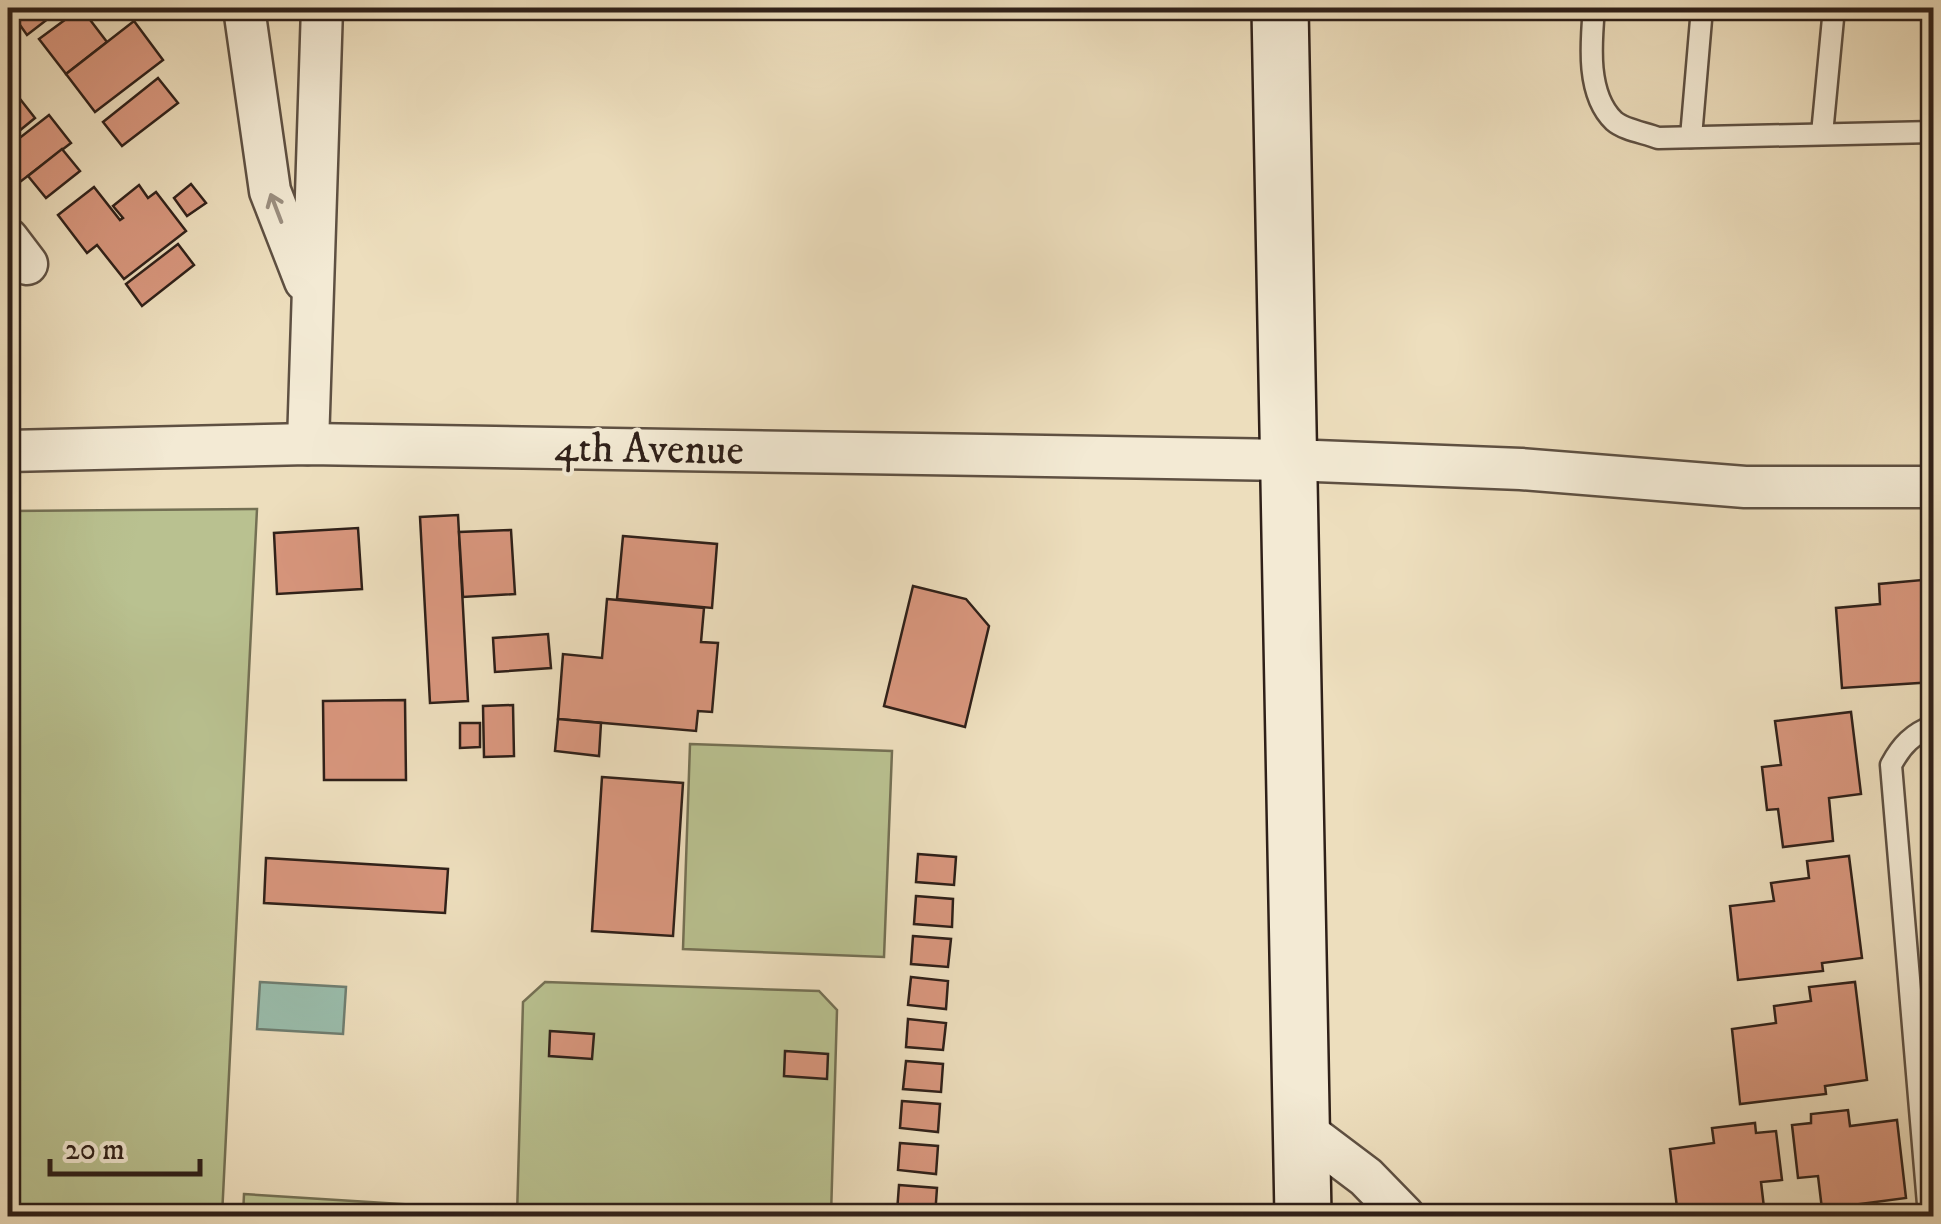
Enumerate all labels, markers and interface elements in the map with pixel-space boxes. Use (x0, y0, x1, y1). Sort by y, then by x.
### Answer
one-way arrow (266, 193, 284, 223)
street label: 4th Avenue (554, 422, 744, 478)
scale bar (50, 1114, 200, 1176)
text: 20 m (65, 1132, 125, 1169)

